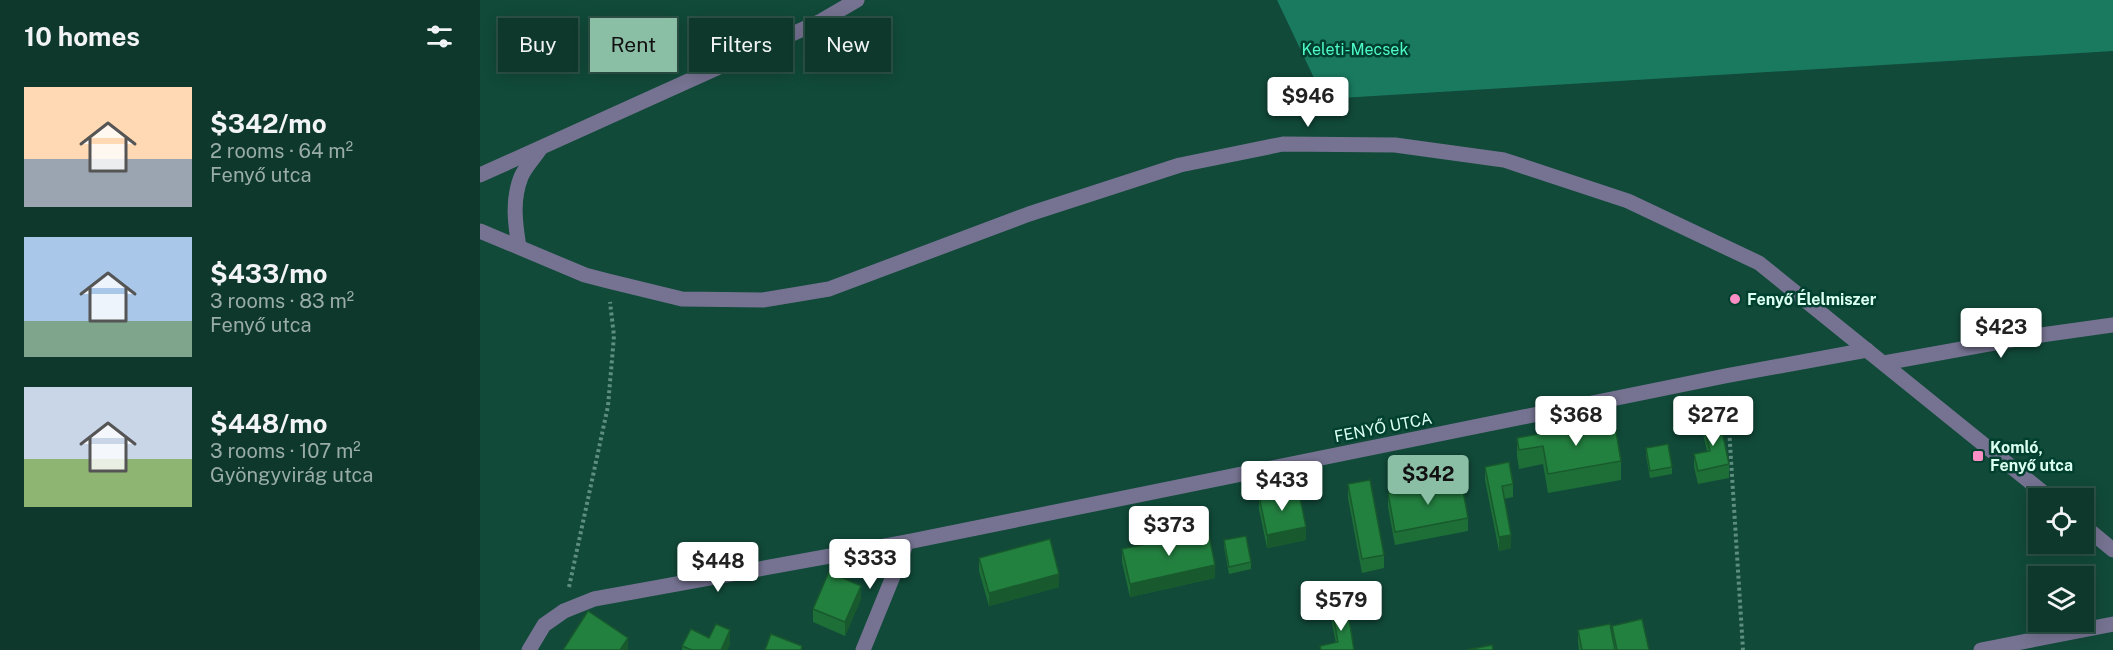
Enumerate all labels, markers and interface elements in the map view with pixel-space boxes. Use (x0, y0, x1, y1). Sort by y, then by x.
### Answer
chip: Buy (498, 18, 578, 72)
chip: Rent (590, 18, 677, 72)
chip: Filters (689, 18, 793, 72)
chip: New (805, 18, 891, 72)
icon: filters (423, 20, 456, 53)
text: 10 homes (24, 21, 140, 52)
park label: Keleti-Mecsek (1302, 40, 1408, 59)
pin: $946 (1272, 77, 1344, 128)
text: $946 (1281, 84, 1335, 108)
text: $342/mo (210, 108, 327, 139)
icon: home (72, 111, 144, 183)
text: 2 rooms · 64 m² (210, 139, 353, 163)
text: Fenyő utca (210, 163, 312, 187)
text: $433/mo (210, 258, 327, 289)
icon: home (72, 261, 144, 333)
text: 3 rooms · 83 m² (210, 289, 354, 313)
place label: Fenyő Élelmiszer (1747, 289, 1877, 309)
marker: Fenyő Élelmiszer (1728, 292, 1742, 306)
pin: $423 (1965, 308, 2037, 359)
text: Fenyő utca (210, 313, 312, 337)
text: $423 (1975, 315, 2027, 339)
pin: $368 (1540, 396, 1612, 447)
pin: $272 (1677, 396, 1749, 447)
text: $368 (1549, 403, 1603, 427)
text: $272 (1687, 403, 1739, 427)
text: $448/mo (210, 408, 327, 439)
street label: FENYŐ UTCA (1332, 408, 1434, 446)
icon: home (72, 411, 144, 483)
place label: Komló, Fenyő utca (1990, 438, 2073, 475)
text: 3 rooms · 107 m² (210, 439, 361, 463)
marker: Komló, Fenyő utca (1971, 449, 1985, 463)
pin: $342 (1392, 455, 1464, 506)
pin: $433 (1246, 461, 1318, 512)
text: $342 (1402, 462, 1454, 486)
text: Gyöngyvirág utca (210, 463, 373, 487)
text: $433 (1255, 468, 1309, 492)
map controls (2028, 488, 2094, 632)
button: locate (2028, 488, 2094, 554)
pin: $373 (1133, 506, 1205, 557)
text: $373 (1143, 513, 1195, 537)
pin: $333 (834, 539, 906, 590)
pin: $448 (682, 542, 754, 593)
text: $333 (843, 546, 897, 570)
text: $448 (691, 549, 745, 573)
button: layers (2028, 566, 2094, 632)
pin: $579 (1305, 581, 1377, 632)
text: $579 (1315, 588, 1367, 612)

